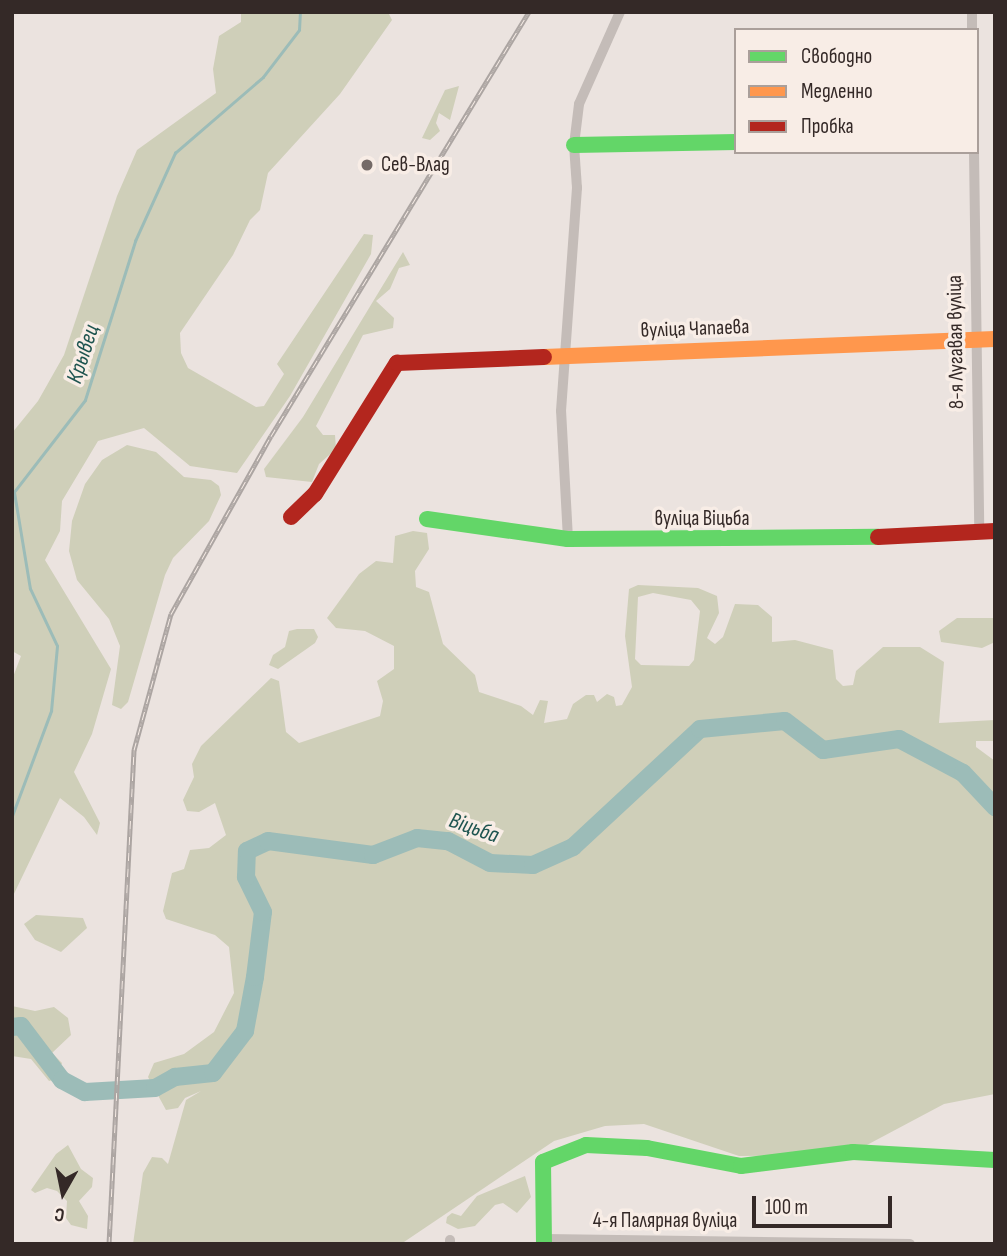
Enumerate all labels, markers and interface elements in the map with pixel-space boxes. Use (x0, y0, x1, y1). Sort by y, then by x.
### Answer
legend (734, 28, 979, 154)
text: Свободно (801, 44, 872, 69)
text: Медленно (801, 79, 873, 104)
text: Пробка (801, 114, 854, 139)
place label: Сев-Влад (381, 152, 450, 178)
marker: Сев-Влад (359, 157, 375, 173)
street label: 8-я Лугавая вуліца (942, 275, 970, 409)
street label: вуліца Чапаева (640, 315, 750, 343)
water label: Крывец (61, 321, 105, 387)
street label: вуліца Віцьба (654, 506, 750, 532)
water label: Віцьба (445, 807, 503, 849)
north arrow (28, 1158, 98, 1228)
scale bar (755, 1182, 895, 1226)
text: 100 m (765, 1195, 808, 1220)
text: С (53, 1202, 66, 1226)
street label: 4-я Палярная вуліца (593, 1208, 737, 1234)

